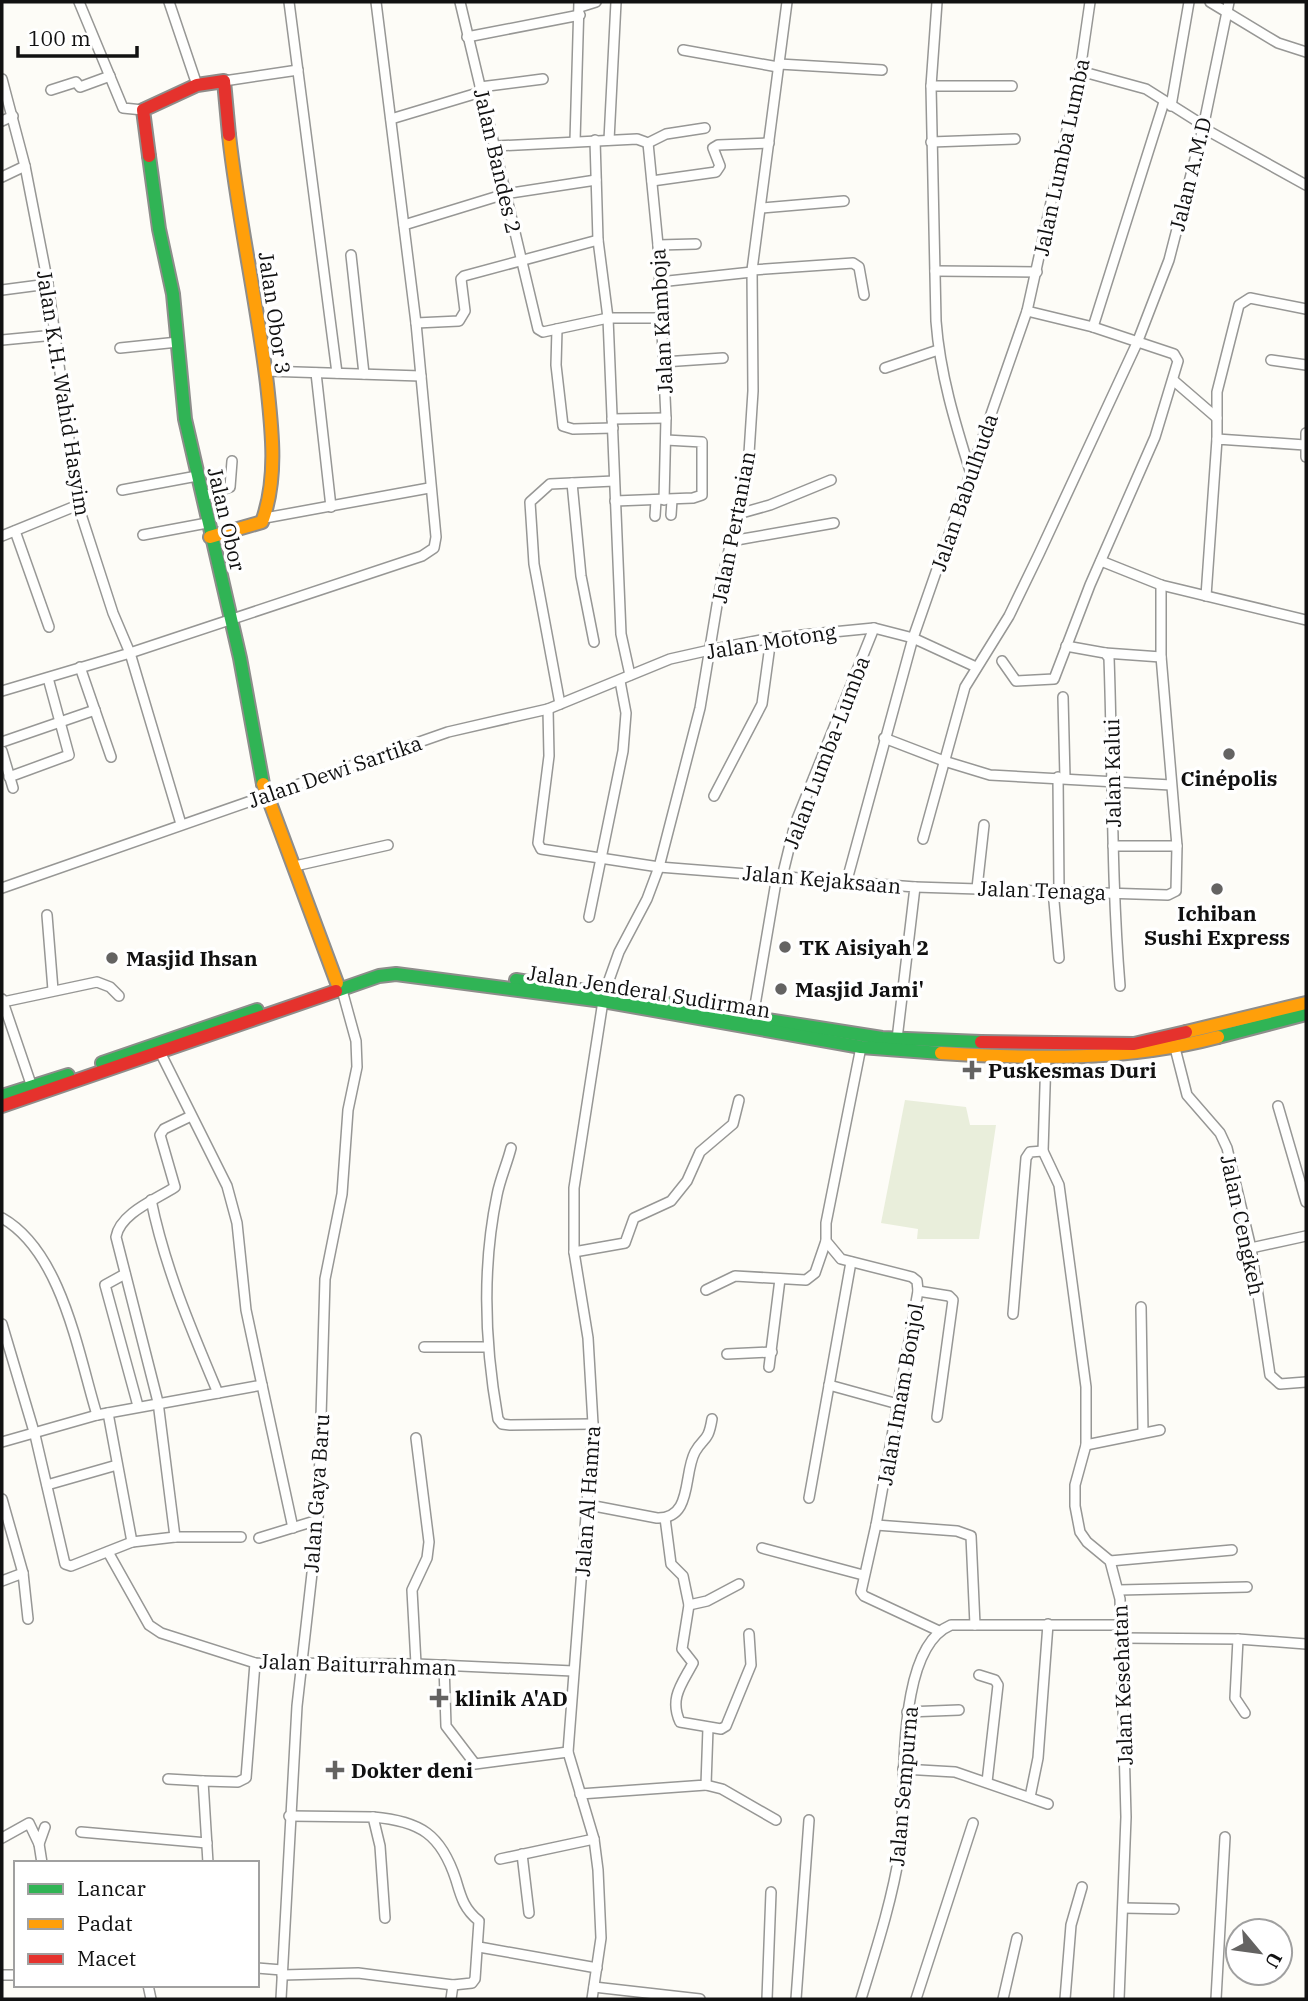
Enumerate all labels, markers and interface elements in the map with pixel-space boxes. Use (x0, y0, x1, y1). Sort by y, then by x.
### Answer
scale bar (18, 14, 136, 58)
text: 100 m (28, 24, 91, 52)
street label: Jalan Lumba Lumba (1026, 56, 1096, 258)
street label: Jalan Bandes 2 (468, 86, 528, 236)
street label: Jalan A.M.D (1162, 114, 1218, 234)
street label: Jalan Kamboja (643, 248, 679, 394)
street label: Jalan Obor 3 (253, 250, 297, 376)
street label: Jalan K.H. Wahid Hasyim (31, 268, 97, 518)
street label: Jalan Babulhuda (924, 410, 1004, 574)
street label: Jalan Pertanian (705, 449, 761, 605)
street label: Jalan Obor (201, 464, 253, 574)
street label: Jalan Motong (704, 617, 839, 665)
street label: Jalan Lumba-Lumba (776, 652, 876, 852)
street label: Jalan Kalui (1097, 718, 1127, 828)
street label: Jalan Dewi Sartika (244, 728, 426, 814)
marker: Cinépolis (1221, 746, 1237, 762)
place label: Cinépolis (1181, 764, 1277, 792)
street label: Jalan Kejaksaan (741, 858, 903, 900)
street label: Jalan Tenaga (977, 874, 1107, 906)
marker: Ichiban Sushi Express (1209, 881, 1225, 897)
place label: Ichiban Sushi Express (1144, 899, 1290, 951)
place label: TK Aisiyah 2 (799, 933, 929, 961)
marker: TK Aisiyah 2 (777, 939, 793, 955)
place label: Masjid Ihsan (126, 944, 258, 972)
marker: Masjid Ihsan (104, 950, 120, 966)
street label: Jalan Jenderal Sudirman (525, 958, 773, 1024)
place label: Masjid Jami' (795, 975, 924, 1003)
marker: Masjid Jami' (773, 981, 789, 997)
place label: Puskesmas Duri (988, 1056, 1157, 1084)
marker: Puskesmas Duri (962, 1060, 982, 1080)
street label: Jalan Cengkeh (1214, 1152, 1272, 1298)
street label: Jalan Imam Bonjol (870, 1301, 930, 1487)
street label: Jalan Gaya Baru (296, 1413, 336, 1573)
street label: Jalan Al Hamra (568, 1425, 606, 1577)
street label: Jalan Kesehatan (1105, 1604, 1139, 1766)
street label: Jalan Baiturrahman (259, 1647, 457, 1681)
place label: klinik A'AD (455, 1684, 568, 1712)
marker: klinik A'AD (429, 1688, 449, 1708)
street label: Jalan Sempurna (882, 1705, 924, 1867)
place label: Dokter deni (351, 1756, 473, 1784)
marker: Dokter deni (325, 1760, 345, 1780)
legend (14, 1861, 259, 1987)
text: Lancar (77, 1874, 147, 1902)
text: Padat (77, 1909, 133, 1937)
north arrow (1224, 1917, 1294, 1987)
text: Macet (77, 1944, 136, 1972)
text: U (1260, 1948, 1288, 1972)

